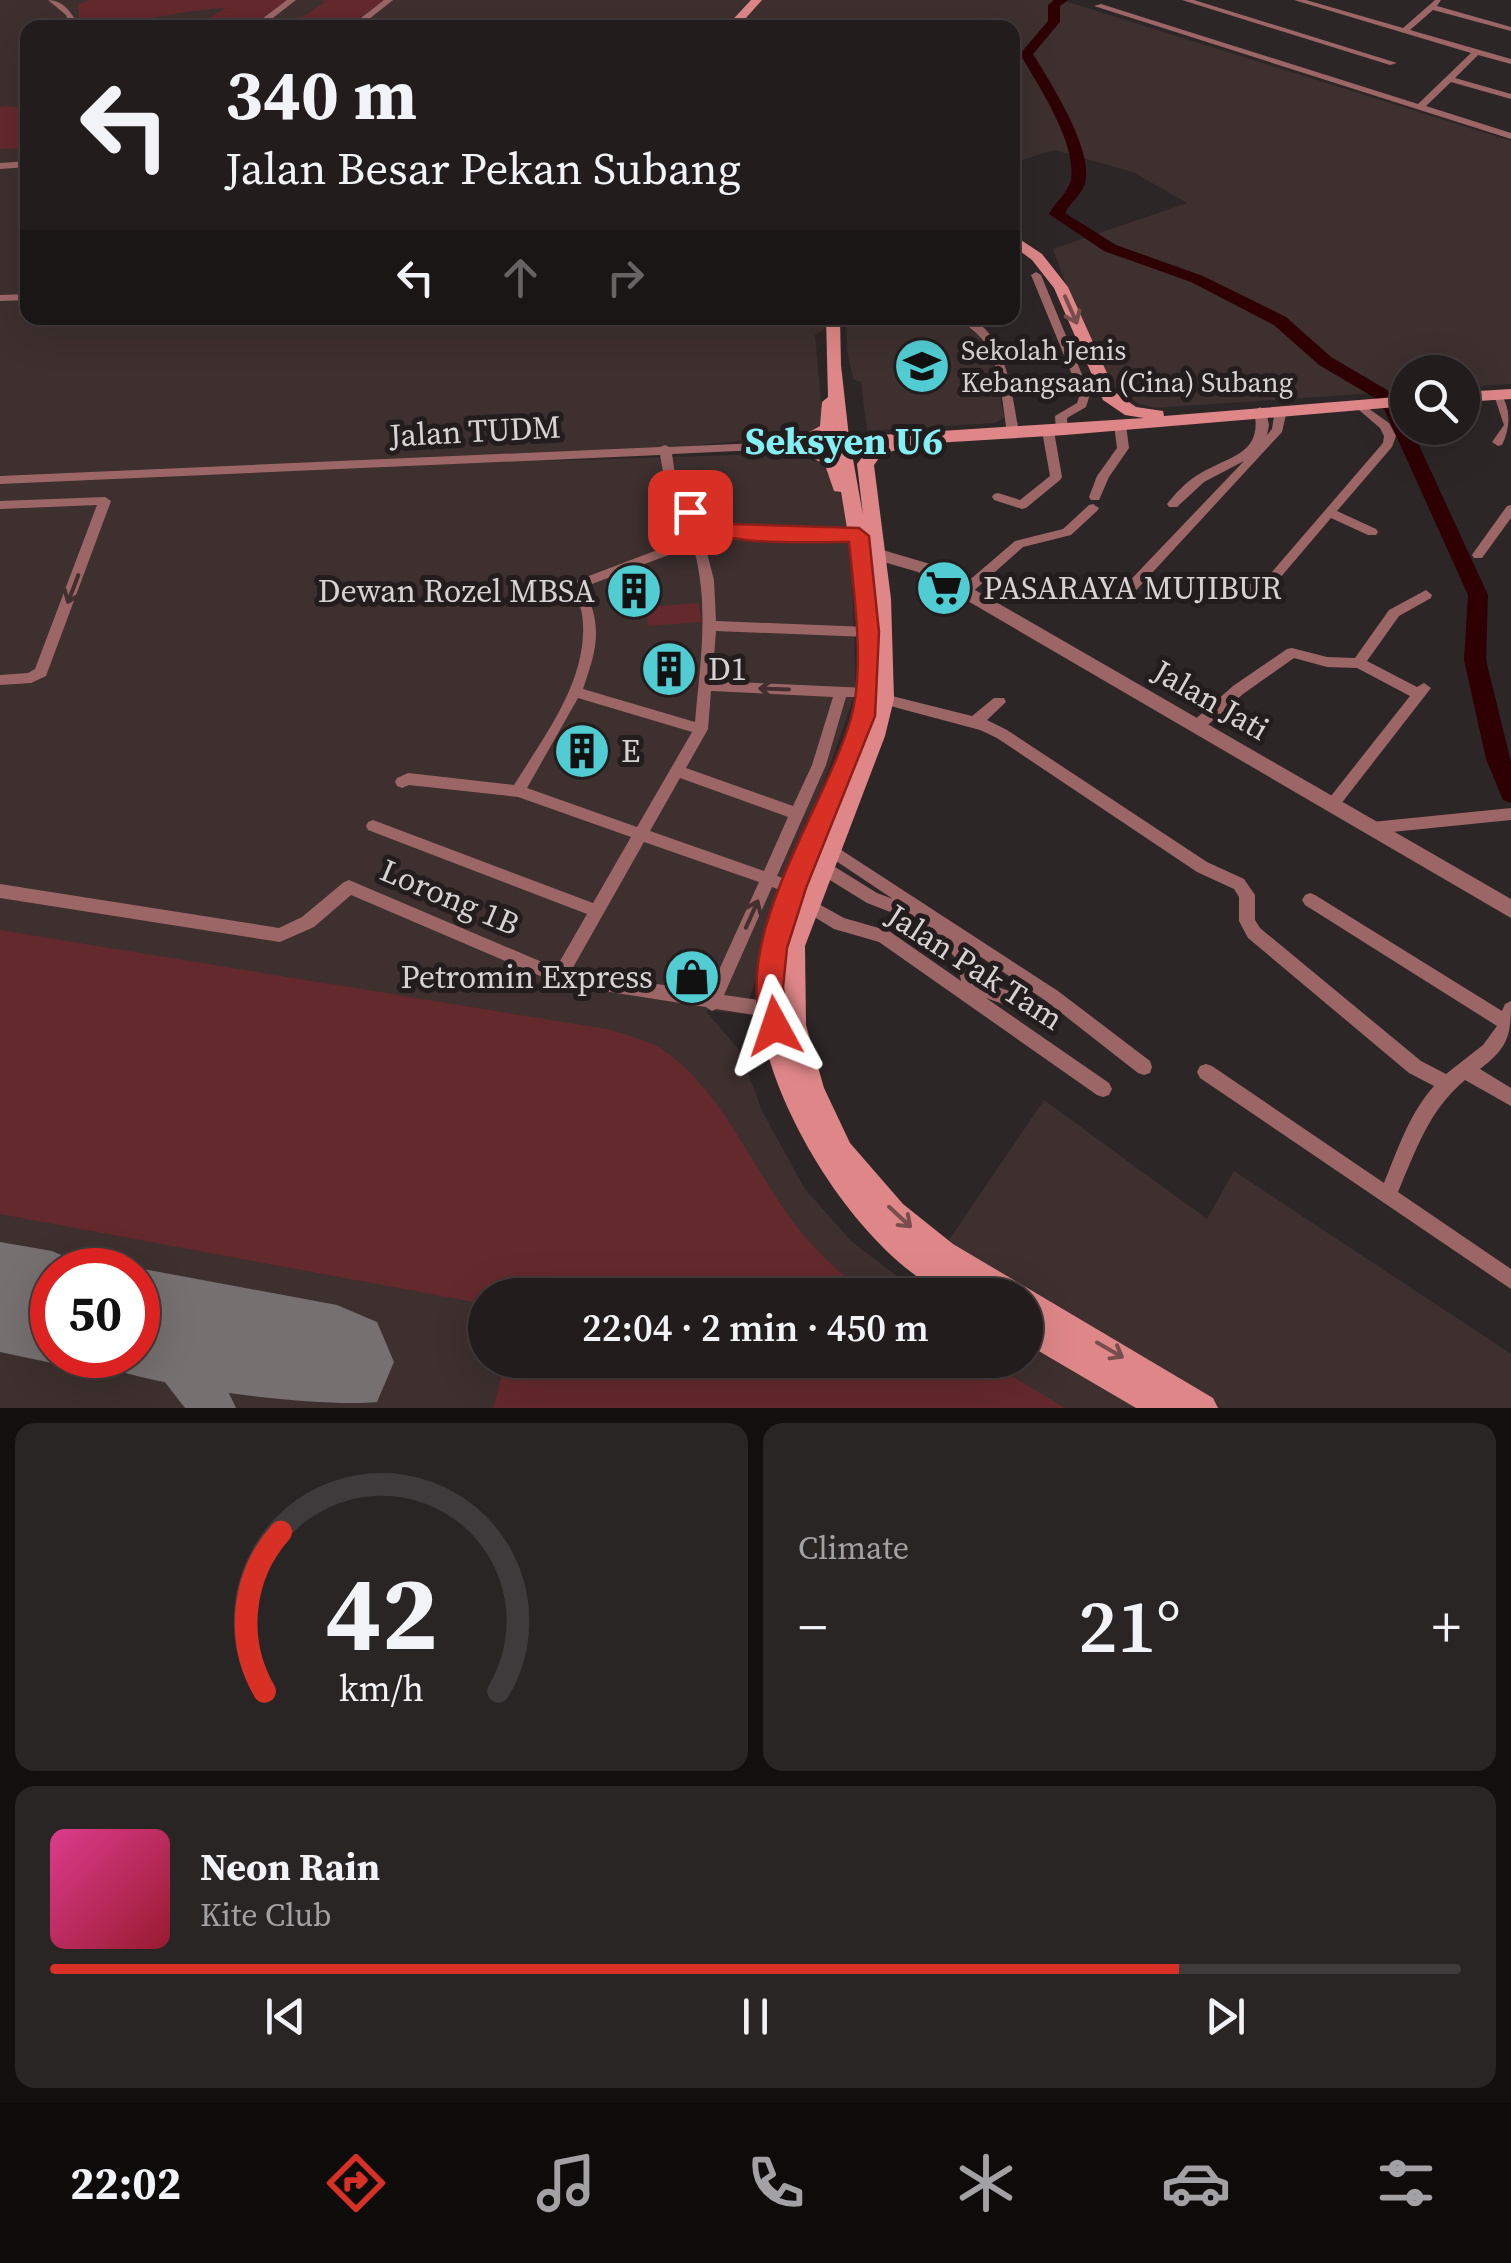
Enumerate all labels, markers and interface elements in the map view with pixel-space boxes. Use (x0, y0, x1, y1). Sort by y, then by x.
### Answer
text: 340 m (225, 46, 417, 142)
icon: left (60, 60, 190, 190)
text: Jalan Besar Pekan Subang (225, 137, 741, 199)
icon: left (388, 250, 443, 305)
icon: ahead (493, 250, 548, 305)
icon: right (598, 250, 653, 305)
one-way arrow (1063, 294, 1081, 325)
place label: Sekolah Jenis Kebangsaan (Cina) Subang (961, 331, 1293, 401)
school or university icon: Sekolah Jenis Kebangsaan (Cina) Subang (892, 336, 952, 396)
map controls (1390, 355, 1480, 445)
button: search (1390, 355, 1480, 445)
street label: Jalan TUDM (387, 405, 562, 458)
district label: Seksyen U6 (745, 415, 943, 467)
pin (648, 470, 733, 555)
icon: arrive (663, 485, 718, 540)
supermarket icon: PASARAYA MUJIBUR (914, 558, 974, 618)
building icon: Dewan Rozel MBSA (604, 561, 664, 621)
place label: PASARAYA MUJIBUR (983, 566, 1282, 610)
place label: Dewan Rozel MBSA (318, 569, 595, 613)
one-way arrow (62, 573, 80, 604)
building icon: D1 (639, 639, 699, 699)
place label: D1 (708, 647, 747, 691)
street label: Jalan Jati (1144, 649, 1277, 751)
one-way arrow (759, 679, 791, 698)
building icon: E (552, 721, 612, 781)
place label: E (621, 729, 640, 773)
street label: Lorong 1B (374, 848, 526, 946)
street label: Jalan Pak Tam (877, 893, 1072, 1040)
one-way arrow (744, 899, 762, 930)
shop icon: Petromin Express (662, 947, 722, 1007)
place label: Petromin Express (401, 955, 653, 999)
position arrow (723, 974, 827, 1078)
one-way arrow (887, 1205, 912, 1228)
speed limit sign: 50 (30, 1248, 160, 1378)
text: 22:04 · 2 min · 450 m (582, 1302, 929, 1354)
one-way arrow (1094, 1341, 1124, 1361)
text: Climate (798, 1526, 909, 1570)
text: 42 (325, 1541, 438, 1684)
text: 21° (1078, 1574, 1181, 1677)
text: − (798, 1589, 827, 1664)
text: + (1432, 1589, 1461, 1664)
text: km/h (339, 1664, 424, 1713)
text: Neon Rain (200, 1841, 380, 1893)
text: Kite Club (200, 1893, 332, 1937)
icon: previous (258, 1989, 313, 2044)
icon: pause (728, 1989, 783, 2044)
icon: next (1198, 1989, 1253, 2044)
icon: directions (321, 2148, 391, 2218)
icon: music (531, 2148, 601, 2218)
icon: phone (741, 2148, 811, 2218)
icon: climate (951, 2148, 1021, 2218)
icon: car (1161, 2148, 1231, 2218)
icon: filters (1371, 2148, 1441, 2218)
text: 22:02 (70, 2152, 181, 2214)

